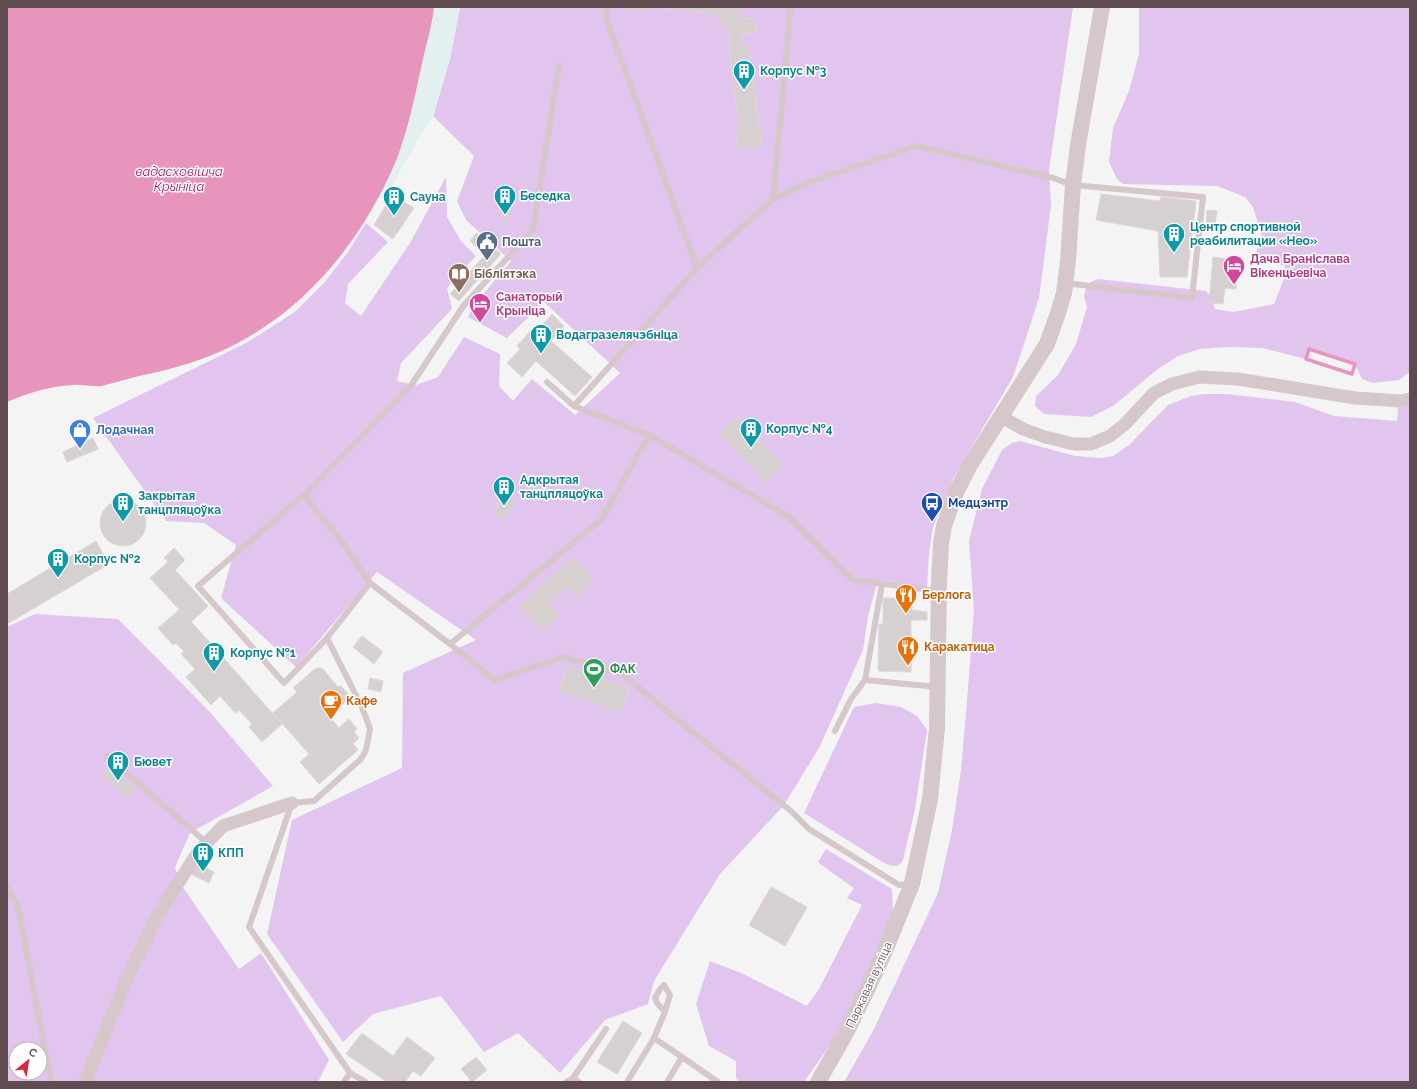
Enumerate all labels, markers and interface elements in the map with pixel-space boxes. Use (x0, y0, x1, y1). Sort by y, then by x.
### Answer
building icon: Корпус №3 (731, 58, 757, 91)
place label: Корпус №3 (760, 64, 827, 78)
water label: вадасховішча Крыніца (135, 164, 223, 194)
building icon: Беседка (492, 183, 518, 216)
building icon: Сауна (381, 184, 407, 217)
place label: Беседка (520, 189, 570, 203)
place label: Сауна (410, 190, 446, 204)
place label: Центр спортивной реабилитации «Нео» (1190, 220, 1318, 248)
building icon: Центр спортивной реабилитации «Нео» (1161, 221, 1187, 254)
public building icon: Пошта (474, 229, 500, 262)
place label: Пошта (502, 235, 541, 249)
place label: Дача Браніслава Вікенцьевіча (1250, 252, 1350, 280)
hotel icon: Дача Браніслава Вікенцьевіча (1221, 253, 1247, 286)
library icon: Бібліятэка (446, 261, 472, 294)
place label: Бібліятэка (474, 267, 536, 281)
place label: Санаторый Крыніца (496, 290, 563, 318)
hotel icon: Санаторый Крыніца (467, 291, 493, 324)
building icon: Водагразелячэбніца (528, 322, 554, 355)
place label: Водагразелячэбніца (556, 328, 678, 342)
building icon: Корпус №4 (738, 416, 764, 449)
shop icon: Лодачная (67, 417, 93, 450)
place label: Корпус №4 (766, 422, 833, 436)
place label: Лодачная (96, 423, 154, 437)
place label: Адкрытая танцпляцоўка (520, 473, 603, 501)
building icon: Адкрытая танцпляцоўка (491, 474, 517, 507)
place label: Закрытая танцпляцоўка (138, 489, 221, 517)
building icon: Закрытая танцпляцоўка (110, 490, 136, 523)
bus stop icon: Медцэнтр (919, 490, 945, 523)
place label: Медцэнтр (948, 496, 1009, 510)
building icon: Корпус №2 (45, 546, 71, 579)
place label: Корпус №2 (74, 552, 141, 566)
restaurant icon: Берлога (893, 582, 919, 615)
place label: Берлога (922, 588, 971, 602)
restaurant icon: Каракатица (895, 634, 921, 667)
building icon: Корпус №1 (201, 640, 227, 673)
place label: Каракатица (924, 640, 995, 654)
place label: Корпус №1 (230, 646, 296, 660)
sports icon: ФАК (581, 656, 607, 689)
place label: ФАК (610, 662, 637, 676)
cafe icon: Кафе (318, 688, 344, 721)
place label: Кафе (346, 694, 377, 708)
building icon: Бювет (105, 749, 131, 782)
place label: Бювет (134, 755, 172, 769)
building icon: КПП (190, 840, 216, 873)
place label: КПП (218, 846, 244, 860)
street label: Паркавая вуліца (843, 940, 895, 1030)
north arrow (8, 1041, 48, 1081)
text: С (26, 1045, 40, 1061)

